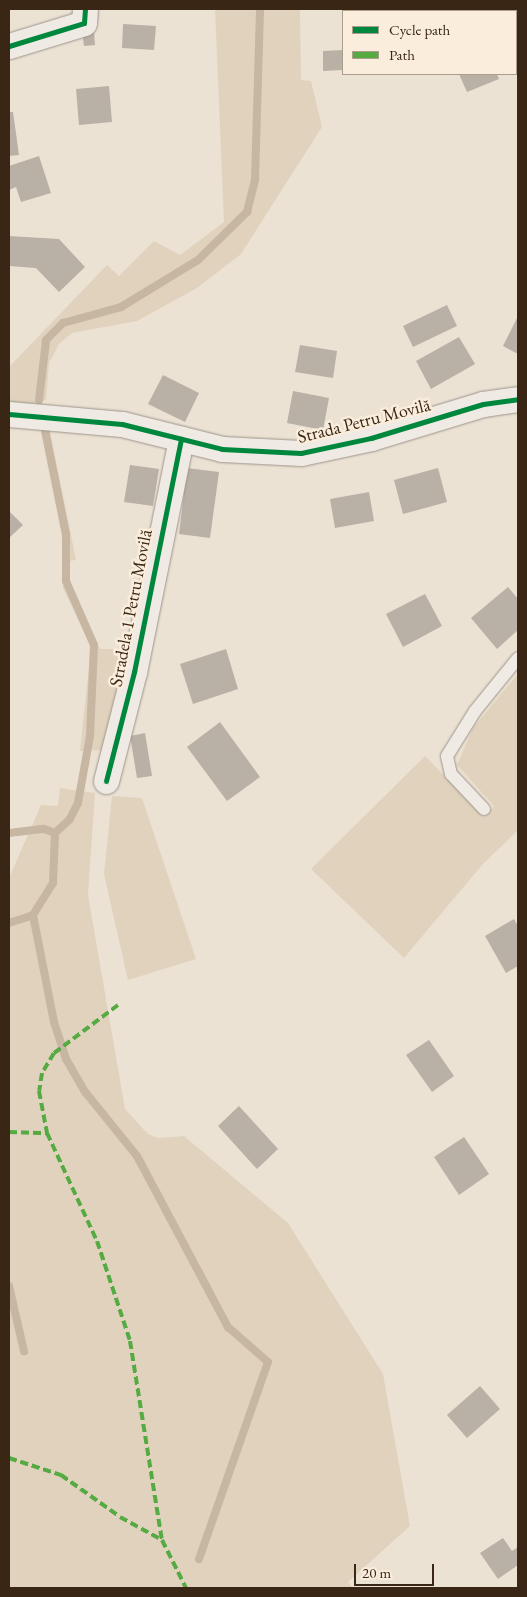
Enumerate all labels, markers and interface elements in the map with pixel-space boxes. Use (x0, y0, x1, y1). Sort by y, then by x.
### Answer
legend (342, 10, 517, 75)
text: Cycle path (389, 20, 450, 39)
text: Path (389, 45, 415, 64)
street label: Strada Petru Movilă (295, 394, 433, 448)
street label: Stradela 1 Petru Movilă (105, 528, 157, 688)
scale bar (357, 1554, 437, 1586)
text: 20 m (362, 1563, 391, 1582)

